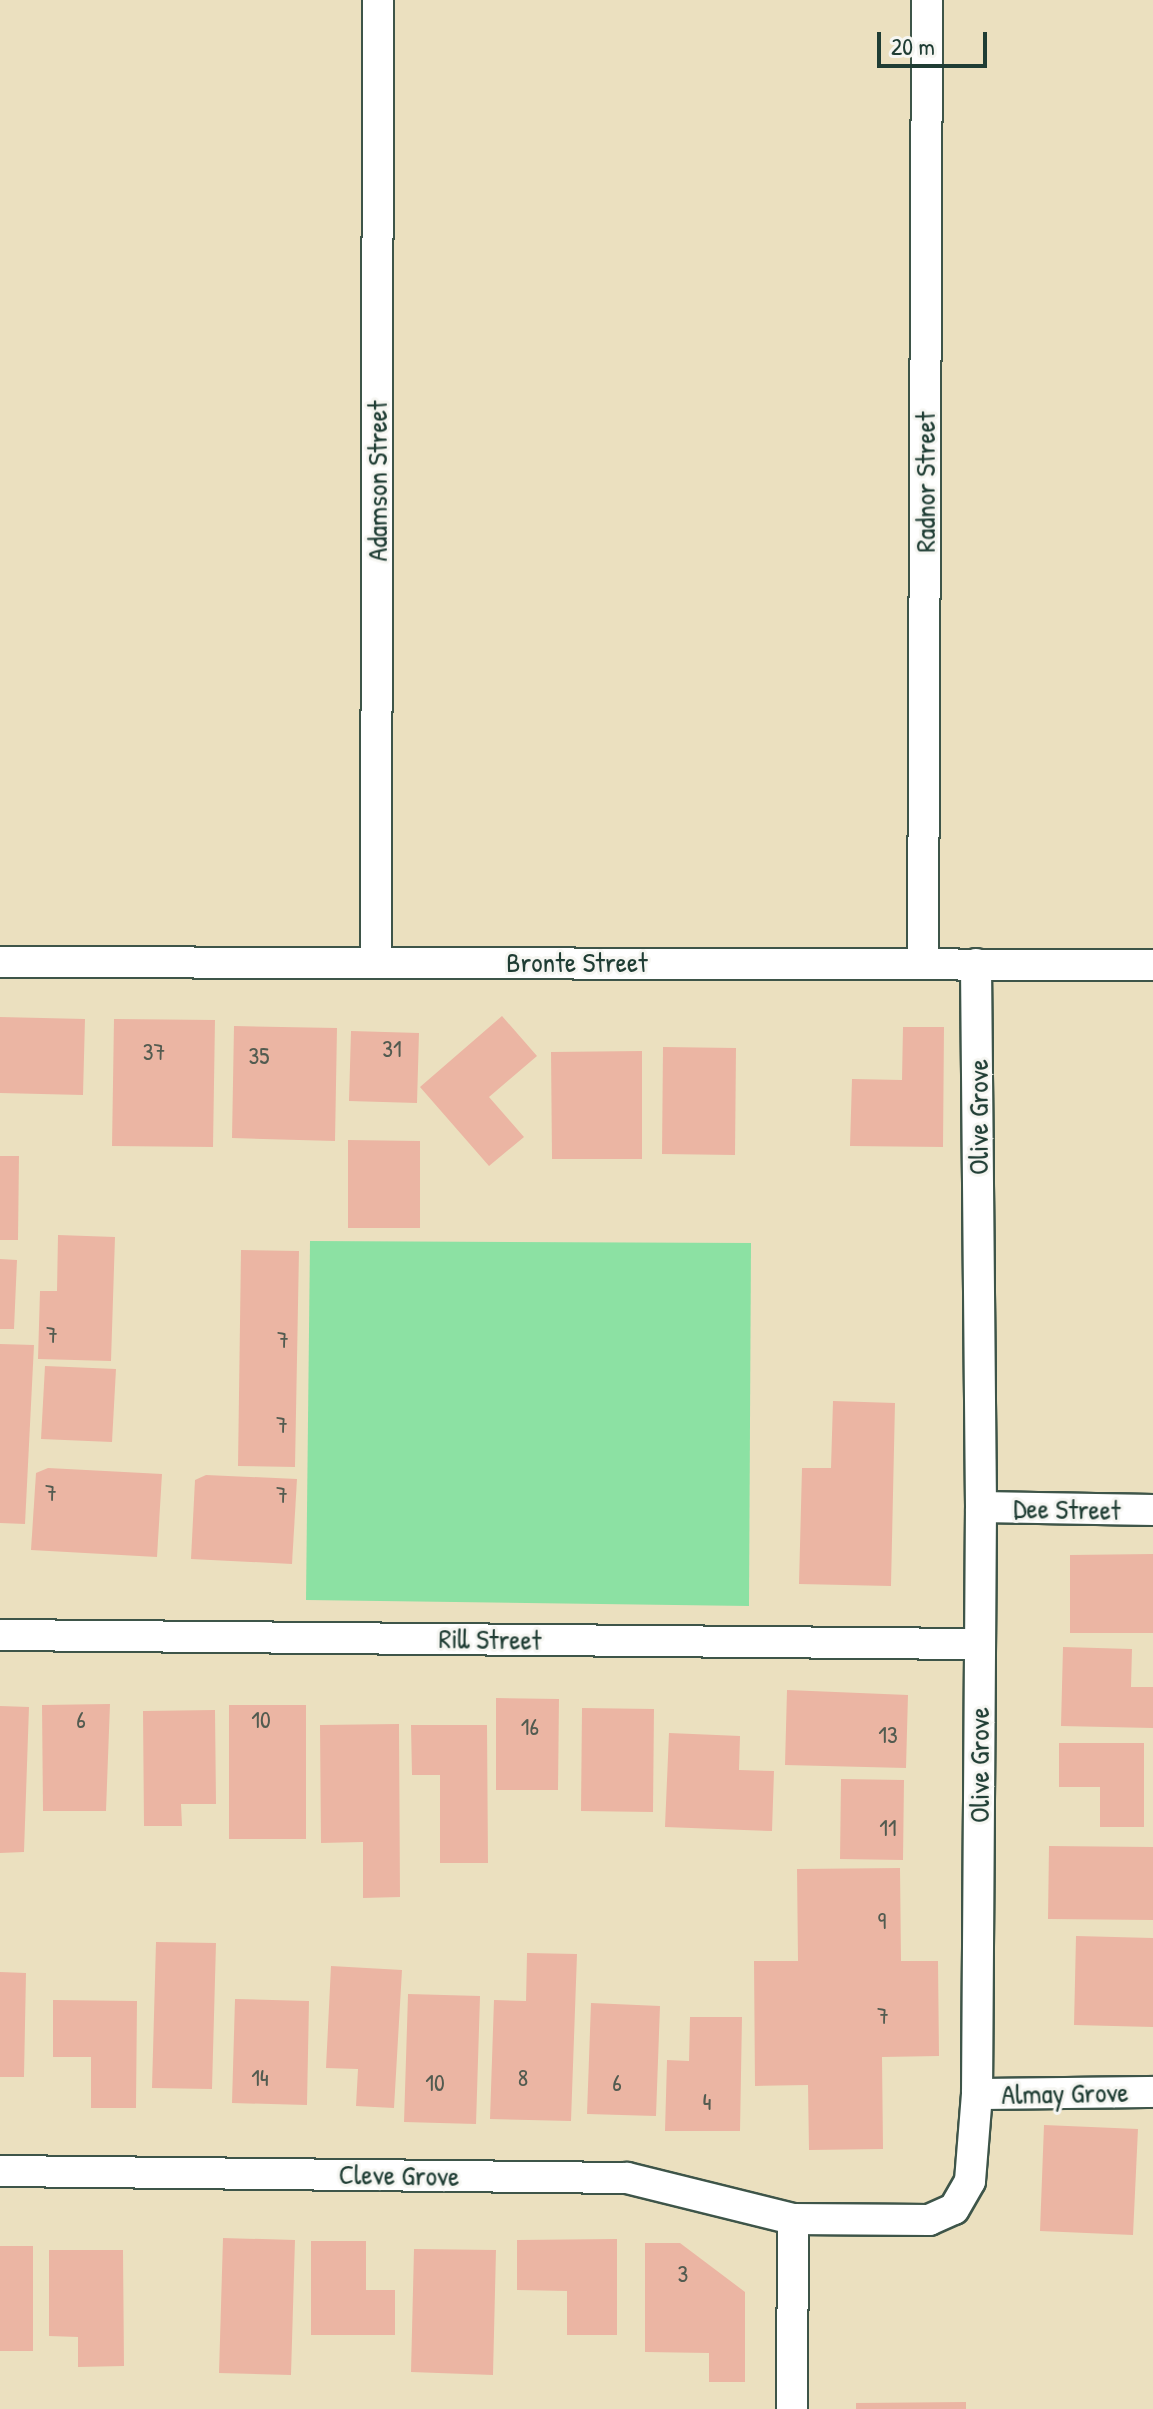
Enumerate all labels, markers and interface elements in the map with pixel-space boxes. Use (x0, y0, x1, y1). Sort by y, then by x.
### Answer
scale bar (881, 16, 991, 66)
text: 20 m (891, 30, 935, 62)
street label: Adamson Street (360, 401, 394, 561)
street label: Radnor Street (908, 412, 942, 552)
street label: Bronte Street (506, 945, 648, 979)
house number: 31 (382, 1035, 402, 1063)
house number: 37 (143, 1038, 165, 1066)
house number: 35 (249, 1042, 269, 1070)
street label: Olive Grove (961, 1059, 995, 1175)
house number: 7 (46, 1321, 58, 1349)
house number: 7 (277, 1326, 289, 1354)
house number: 7 (276, 1411, 288, 1439)
house number: 7 (45, 1479, 57, 1507)
house number: 7 (276, 1481, 288, 1509)
street label: Dee Street (1013, 1491, 1121, 1527)
street label: Rill Street (438, 1621, 542, 1657)
house number: 6 (76, 1706, 86, 1734)
house number: 10 (251, 1706, 271, 1734)
street label: Olive Grove (962, 1707, 996, 1823)
house number: 16 (521, 1713, 539, 1741)
house number: 13 (878, 1721, 898, 1749)
house number: 11 (879, 1814, 897, 1842)
house number: 9 (878, 1907, 886, 1935)
house number: 7 (877, 2002, 889, 2030)
house number: 14 (251, 2064, 269, 2092)
house number: 8 (518, 2064, 528, 2092)
house number: 10 (425, 2069, 445, 2097)
house number: 6 (612, 2069, 622, 2097)
street label: Almay Grove (1001, 2075, 1129, 2111)
house number: 4 (703, 2088, 711, 2116)
street label: Cleve Grove (338, 2157, 460, 2193)
house number: 3 (678, 2260, 688, 2288)

